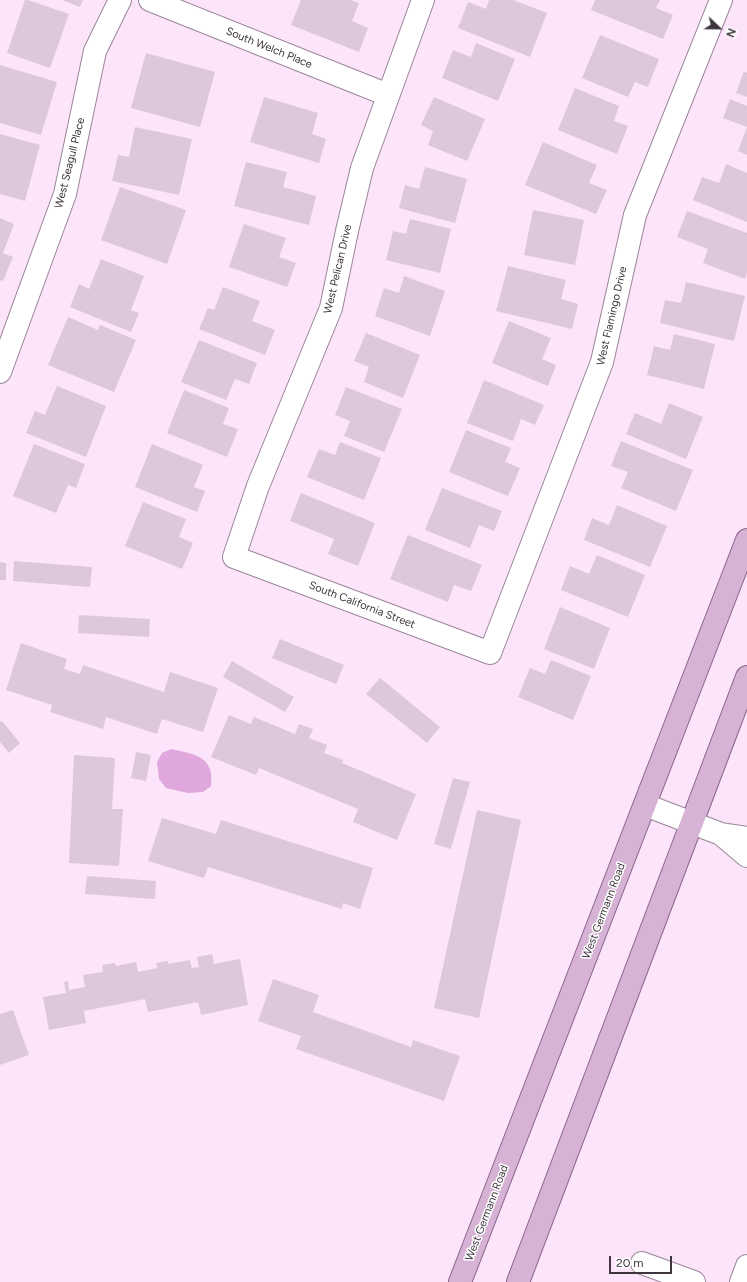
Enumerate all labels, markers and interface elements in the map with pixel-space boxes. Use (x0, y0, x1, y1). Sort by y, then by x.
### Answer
north arrow (699, 8, 739, 48)
street label: South Welch Place (224, 25, 314, 71)
text: N (723, 26, 738, 39)
street label: West Seagull Place (52, 116, 88, 210)
street label: West Pelican Drive (321, 223, 355, 315)
street label: West Flamingo Drive (594, 265, 630, 367)
street label: South California Street (307, 579, 417, 631)
street label: West Germann Road (580, 861, 628, 961)
street label: West Germann Road (463, 1163, 511, 1263)
scale bar (611, 1248, 674, 1274)
text: 20 m (616, 1256, 644, 1270)

